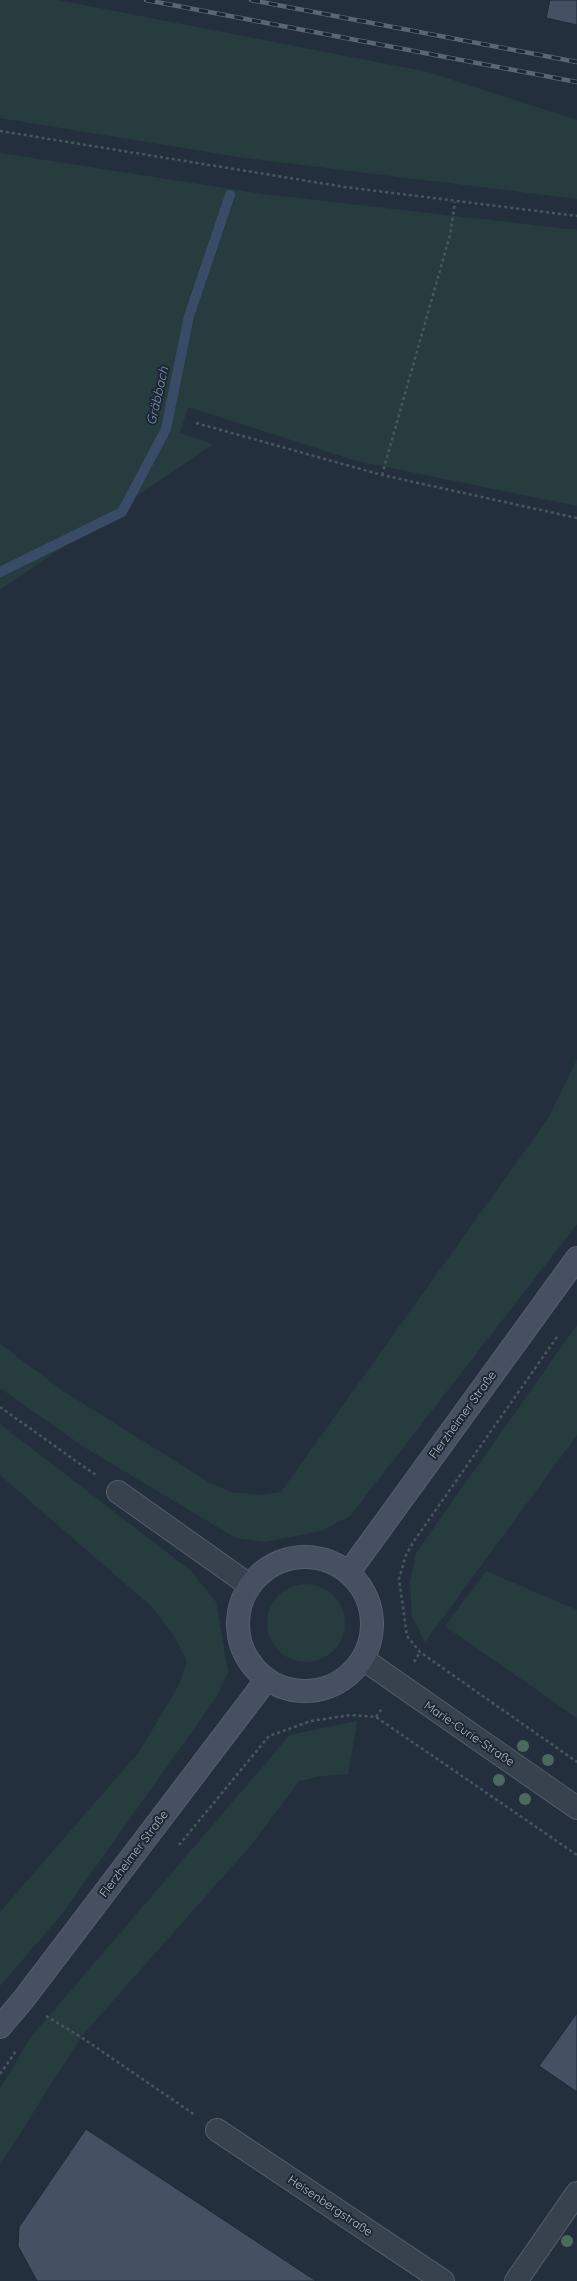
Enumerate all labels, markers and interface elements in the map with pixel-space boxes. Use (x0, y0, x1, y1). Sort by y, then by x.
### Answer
water label: Gräbbach (144, 365, 172, 427)
street label: Flerzheimer Straße (426, 1368, 500, 1462)
street label: Marie-Curie-Straße (421, 1698, 517, 1770)
street label: Flerzheimer Straße (97, 1808, 171, 1900)
street label: Heisenbergstraße (285, 2172, 375, 2240)

